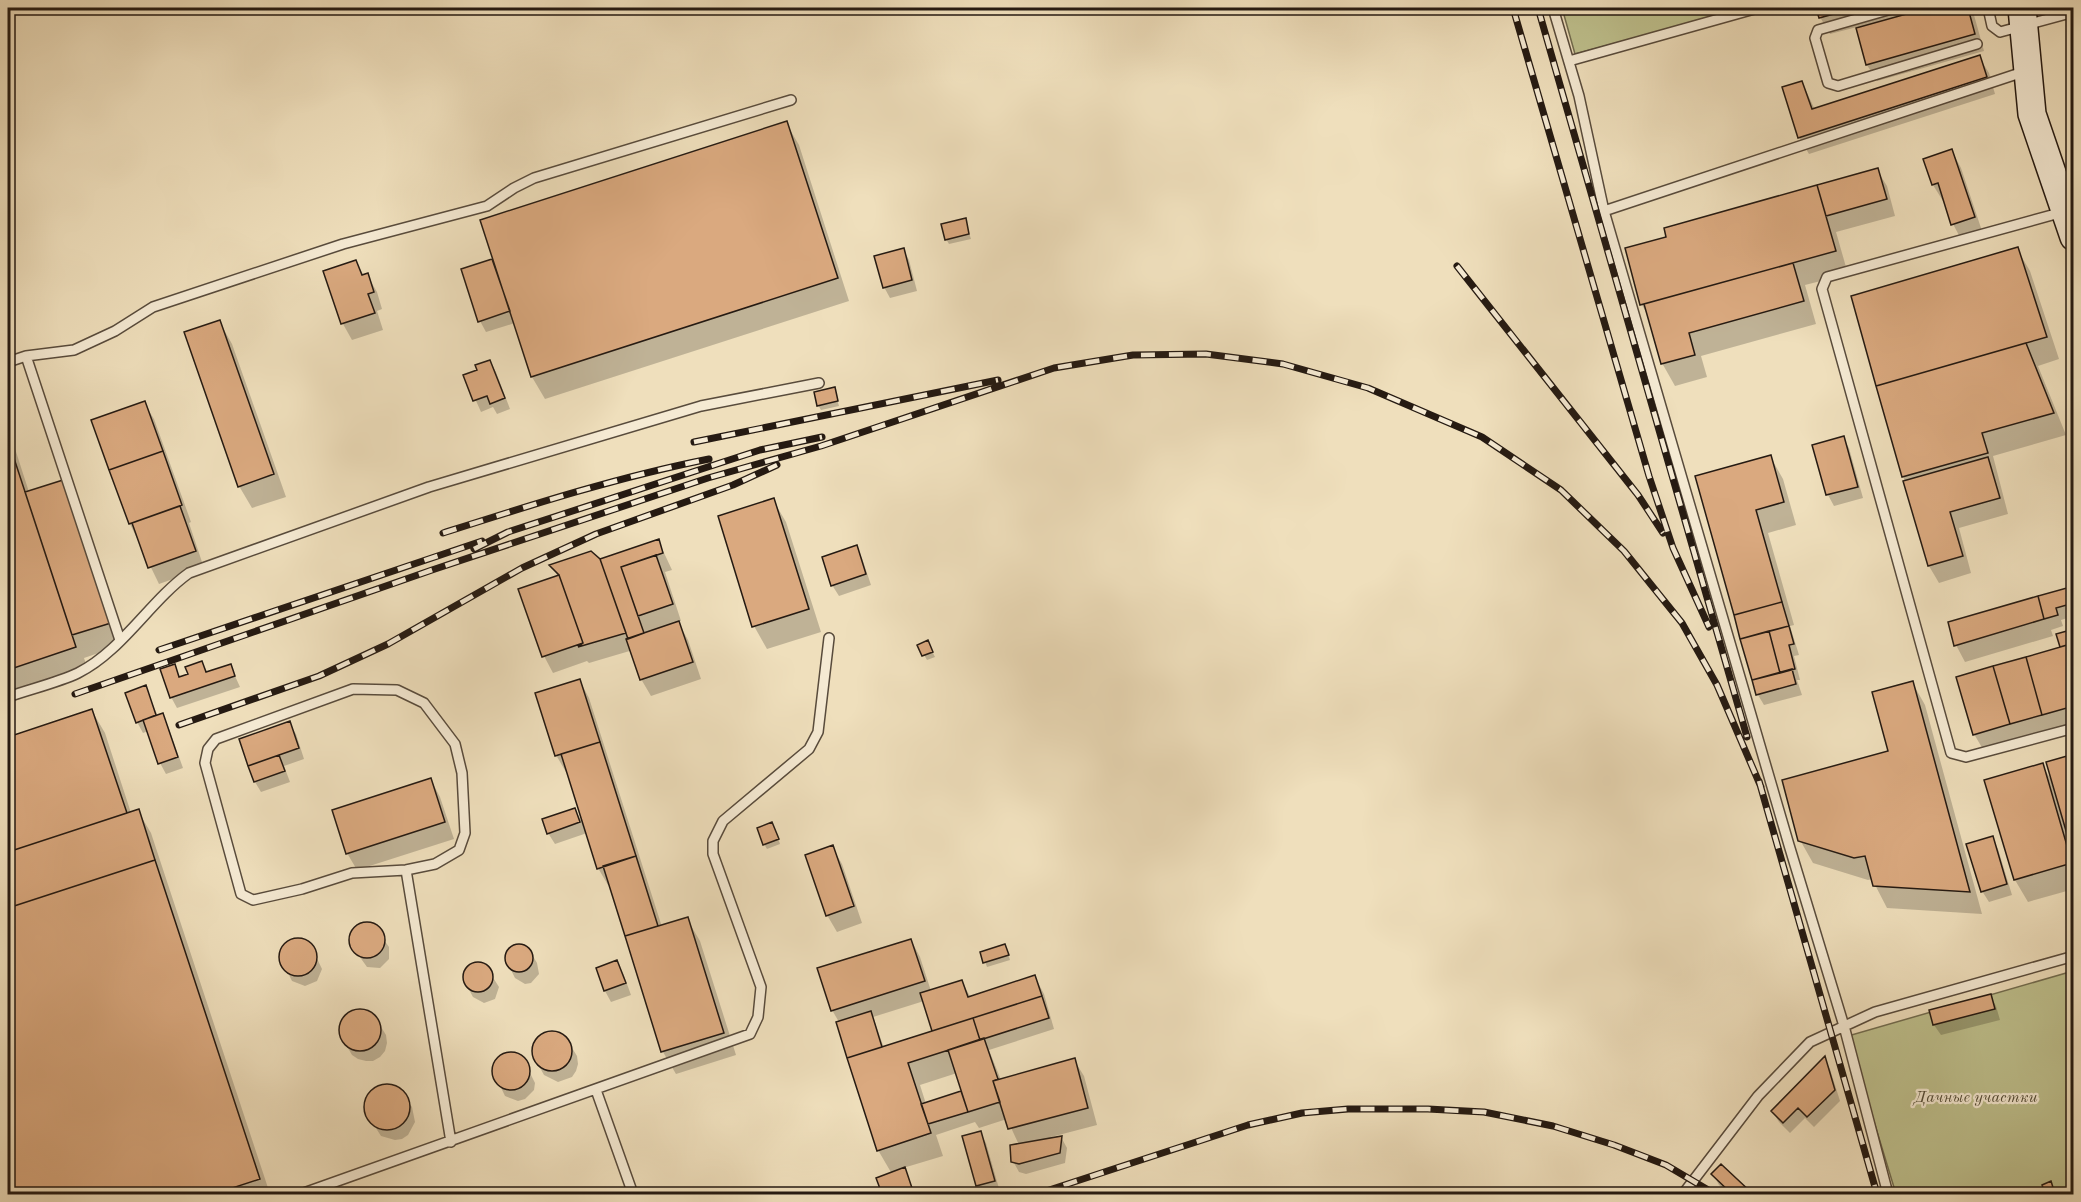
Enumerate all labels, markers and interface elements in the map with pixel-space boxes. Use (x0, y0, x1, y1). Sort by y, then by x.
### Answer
park label: Дачные участки (1912, 1090, 2038, 1106)

